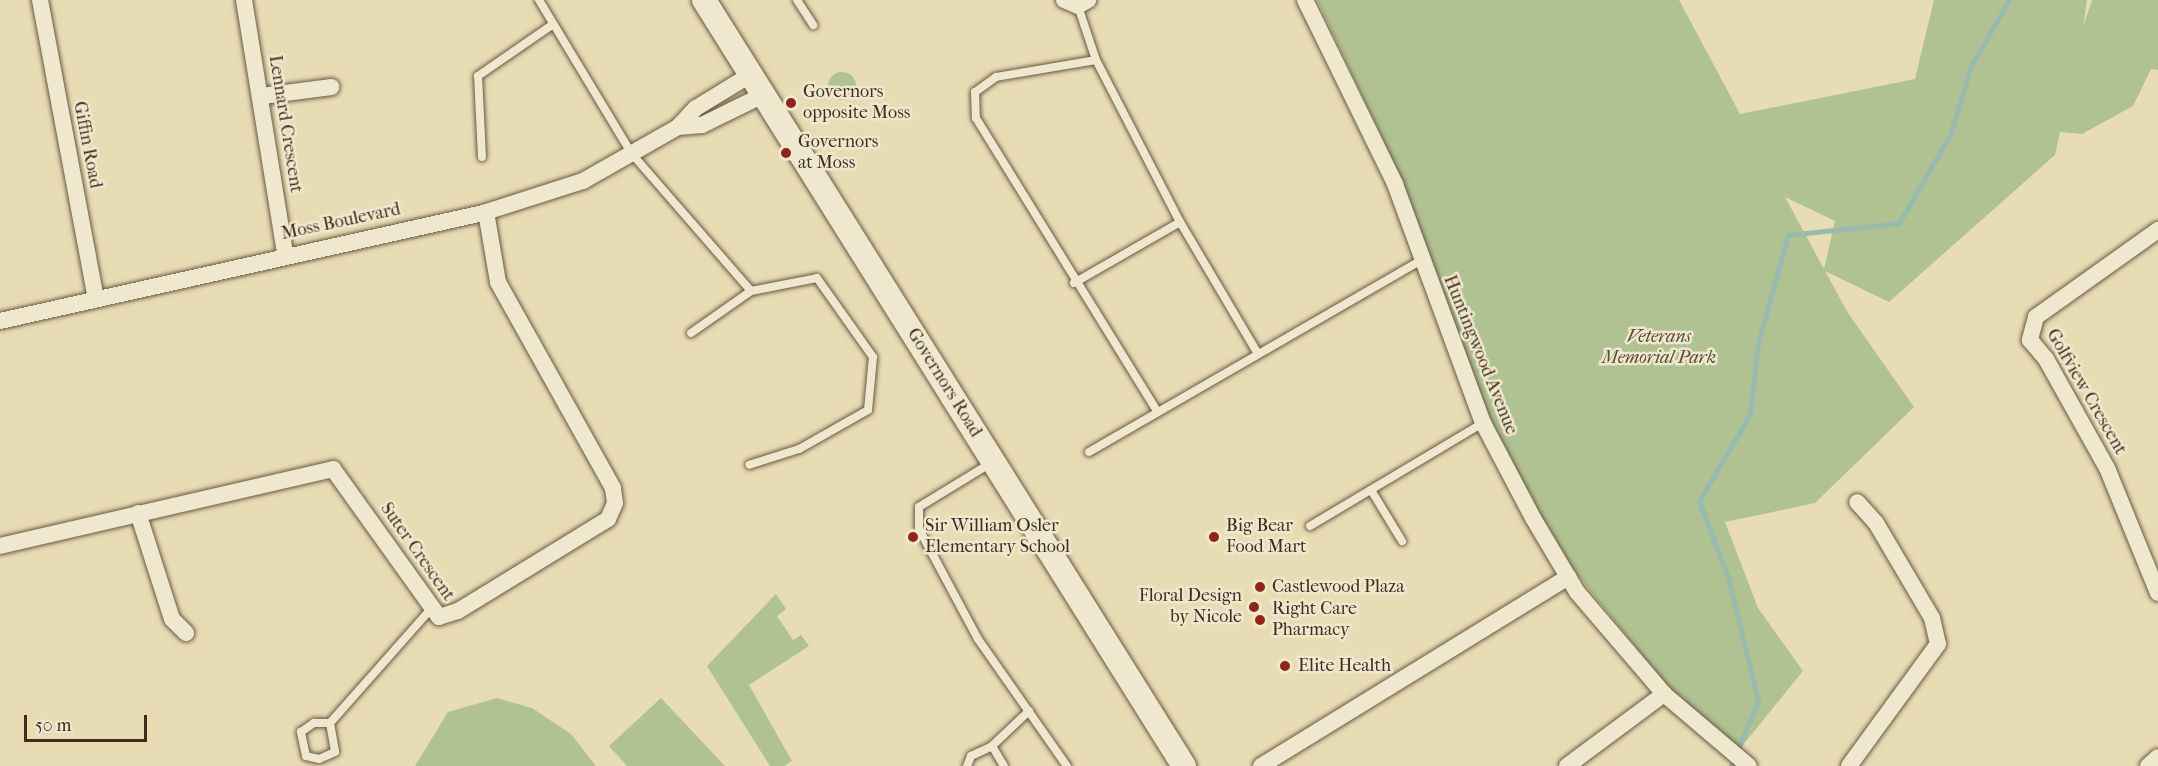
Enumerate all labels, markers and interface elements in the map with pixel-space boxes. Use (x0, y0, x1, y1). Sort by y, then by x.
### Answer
street label: Lennard Crescent (263, 54, 307, 194)
place label: Governors opposite Moss (803, 82, 910, 124)
marker: Governors opposite Moss (784, 96, 798, 110)
street label: Giffin Road (68, 100, 106, 190)
place label: Governors at Moss (798, 132, 878, 174)
marker: Governors at Moss (779, 146, 793, 160)
street label: Moss Boulevard (279, 199, 403, 245)
street label: Huntingwood Avenue (1438, 272, 1522, 438)
street label: Governors Road (902, 325, 986, 441)
street label: Golfview Crescent (2041, 325, 2131, 459)
park label: Veterans Memorial Park (1602, 327, 1716, 370)
street label: Suter Crescent (375, 499, 459, 605)
place label: Sir William Osler Elementary School (925, 516, 1070, 558)
place label: Big Bear Food Mart (1226, 516, 1306, 558)
marker: Sir William Osler Elementary School (906, 530, 920, 544)
marker: Big Bear Food Mart (1207, 530, 1221, 544)
place label: Castlewood Plaza (1272, 576, 1404, 598)
marker: Castlewood Plaza (1253, 580, 1267, 594)
place label: Floral Design by Nicole (1139, 586, 1242, 628)
place label: Right Care Pharmacy (1272, 599, 1357, 642)
marker: Floral Design by Nicole (1247, 600, 1261, 614)
marker: Right Care Pharmacy (1253, 613, 1267, 627)
place label: Elite Health (1298, 655, 1391, 677)
marker: Elite Health (1276, 657, 1294, 675)
scale bar (27, 703, 150, 741)
text: 50 m (35, 715, 71, 736)

